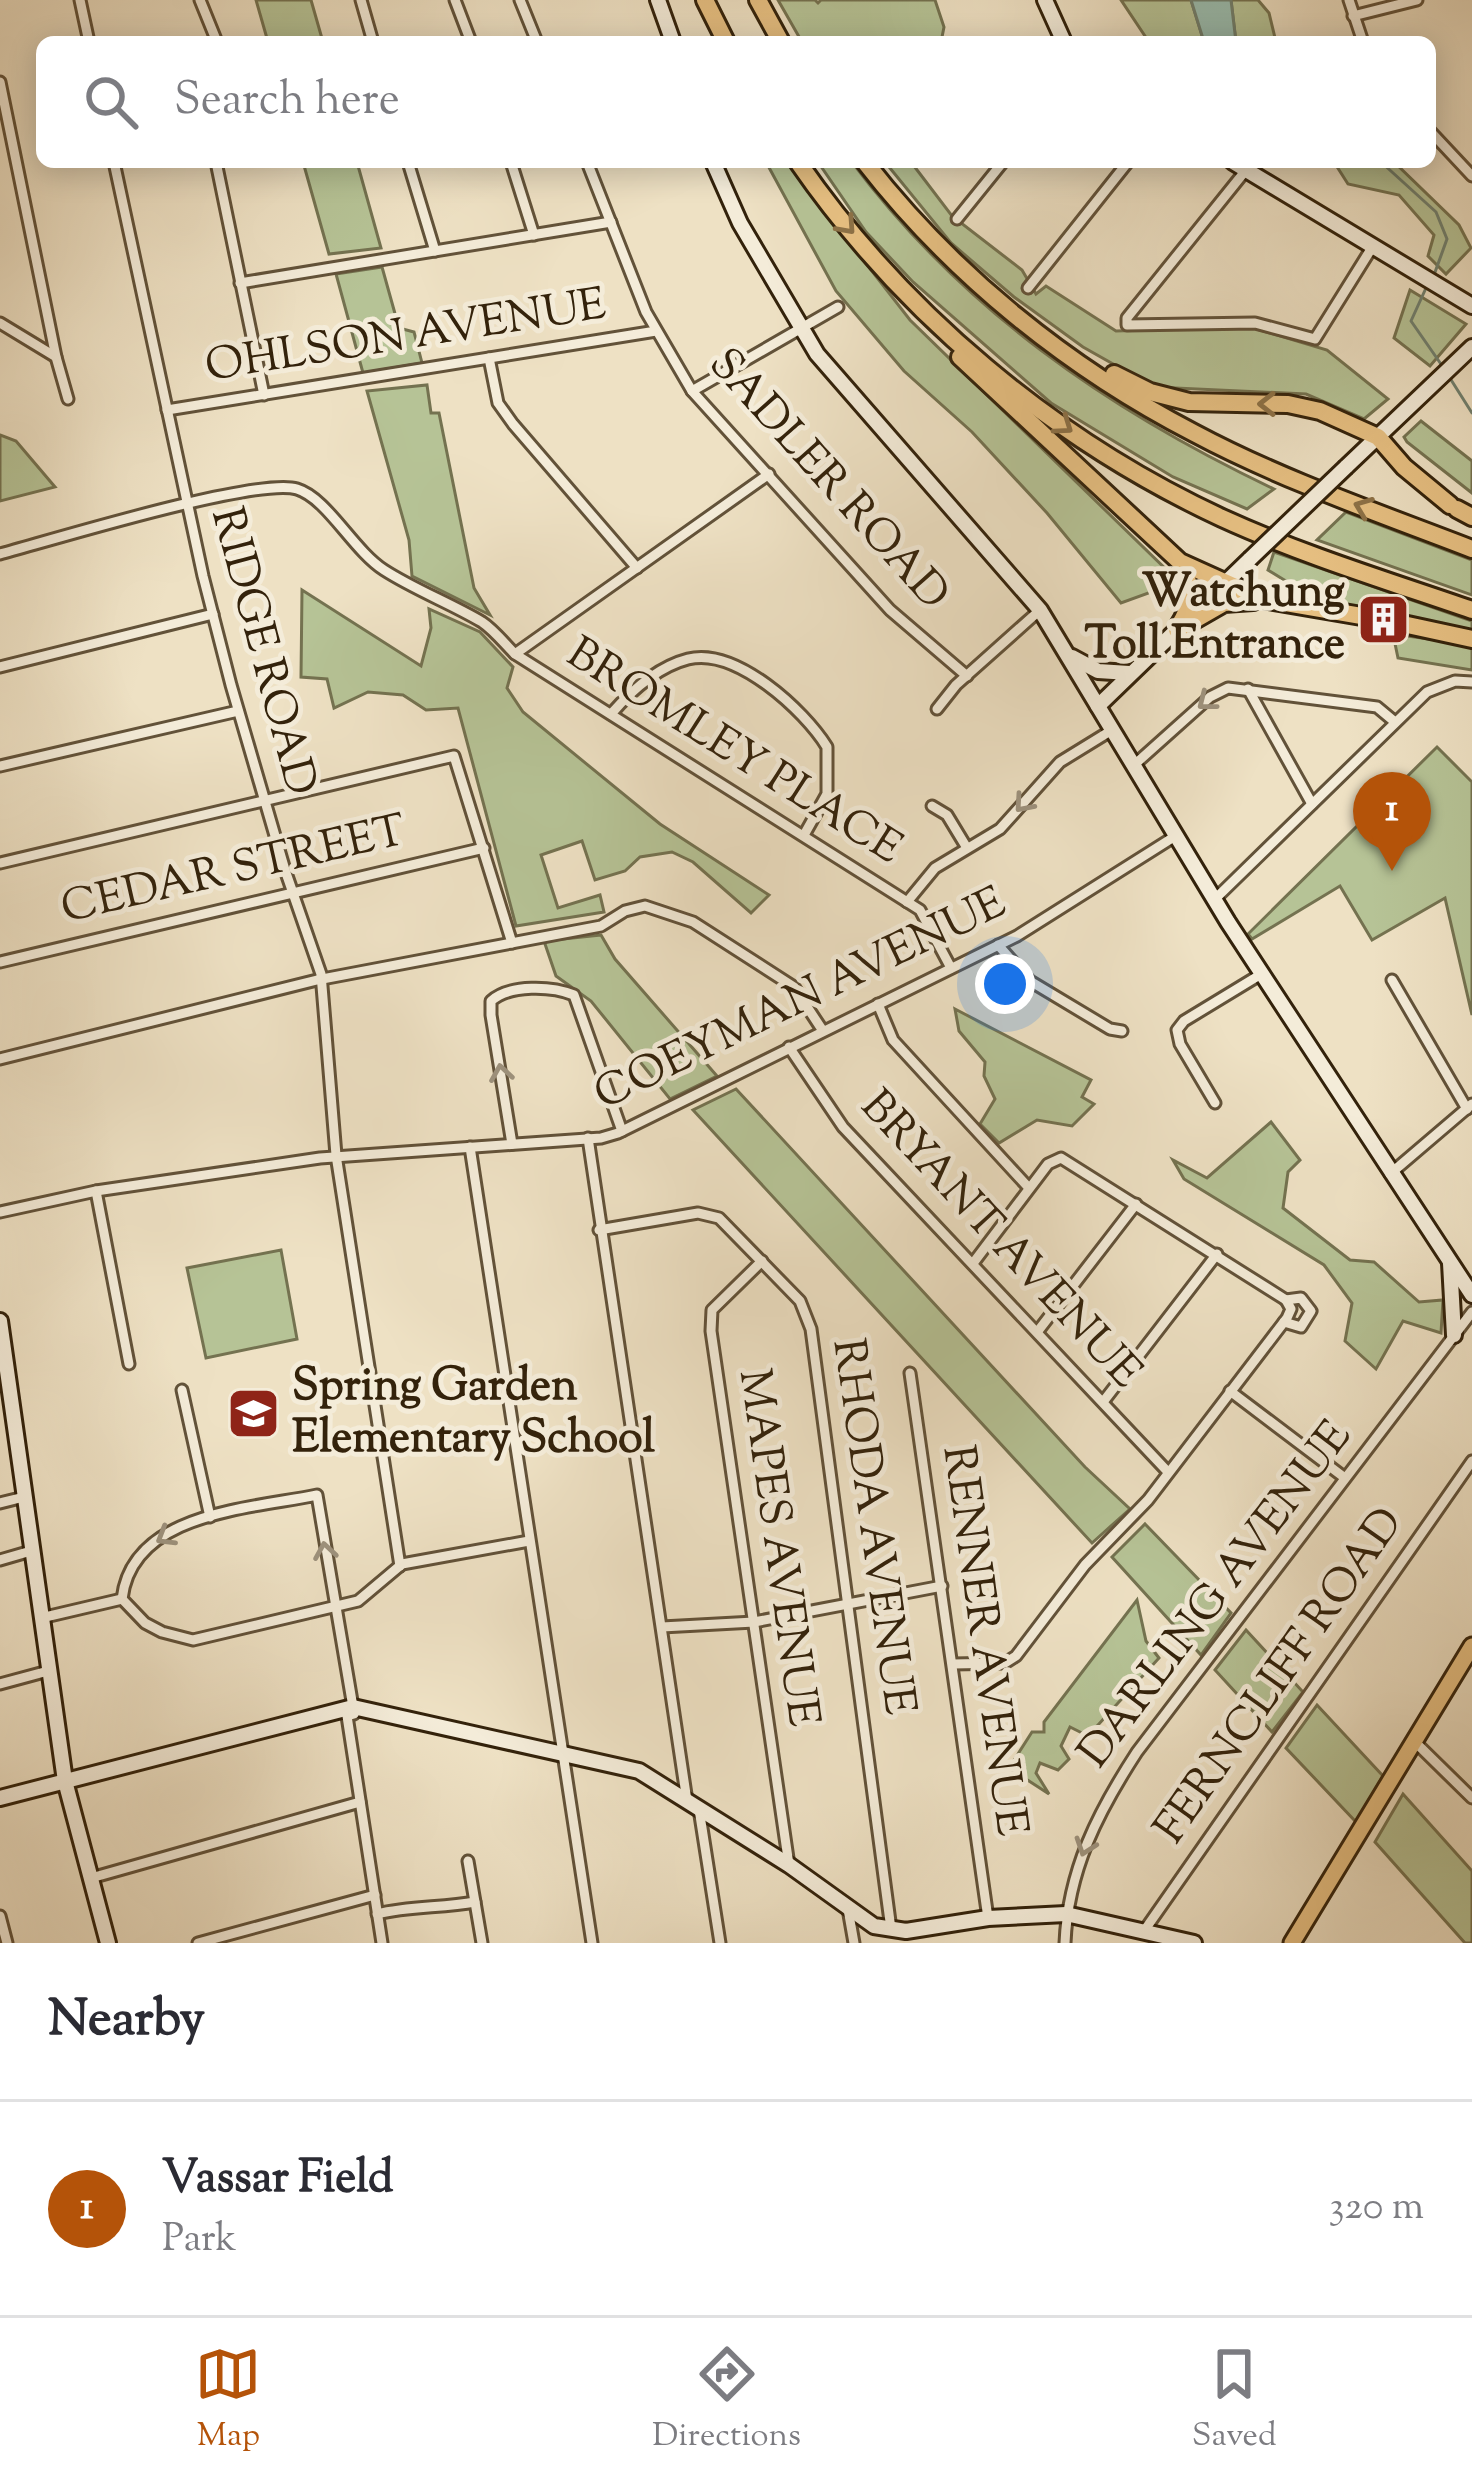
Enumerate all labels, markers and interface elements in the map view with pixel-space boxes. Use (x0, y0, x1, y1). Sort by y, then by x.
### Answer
search box (36, 36, 1436, 168)
icon: search (78, 69, 144, 135)
text: Search here (174, 70, 400, 135)
one-way arrow (833, 212, 854, 234)
street label: OHLSON AVENUE (201, 274, 611, 402)
street label: SADLER ROAD (691, 335, 963, 627)
one-way arrow (1257, 391, 1275, 417)
one-way arrow (1051, 412, 1073, 434)
one-way arrow (1353, 496, 1374, 521)
street label: RIDGE ROAD (191, 501, 331, 803)
place label: Watchung Toll Entrance (1084, 562, 1345, 679)
building icon: Watchung Toll Entrance (1356, 592, 1412, 648)
street label: BROMLEY PLACE (553, 624, 913, 882)
one-way arrow (1198, 688, 1220, 710)
pin: 1 (1353, 772, 1431, 871)
one-way arrow (1016, 790, 1037, 812)
street label: CEDAR STREET (55, 801, 413, 943)
street label: COEYMAN AVENUE (584, 873, 1018, 1129)
your location (975, 954, 1035, 1014)
one-way arrow (489, 1063, 514, 1083)
street label: BRYANT AVENUE (843, 1077, 1155, 1405)
street label: RHODA AVENUE (812, 1335, 930, 1719)
place label: Spring Garden Elementary School (292, 1356, 655, 1473)
street label: MAPES AVENUE (719, 1365, 833, 1731)
school or university icon: Spring Garden Elementary School (225, 1386, 281, 1442)
street label: DARLING AVENUE (1065, 1409, 1369, 1783)
street label: RENNER AVENUE (922, 1441, 1042, 1841)
street label: FERNCLIFF ROAD (1140, 1496, 1422, 1858)
one-way arrow (156, 1522, 178, 1545)
one-way arrow (314, 1541, 339, 1561)
one-way arrow (1075, 1836, 1099, 1857)
text: Nearby (48, 1985, 205, 2058)
text: Vassar Field (162, 2148, 393, 2213)
text: 1 (80, 2181, 94, 2237)
text: 320 m (1329, 2181, 1424, 2237)
text: Park (162, 2213, 237, 2269)
tab: Map (195, 2341, 261, 2461)
tab: Directions (652, 2341, 801, 2461)
tab: Saved (1192, 2341, 1277, 2461)

